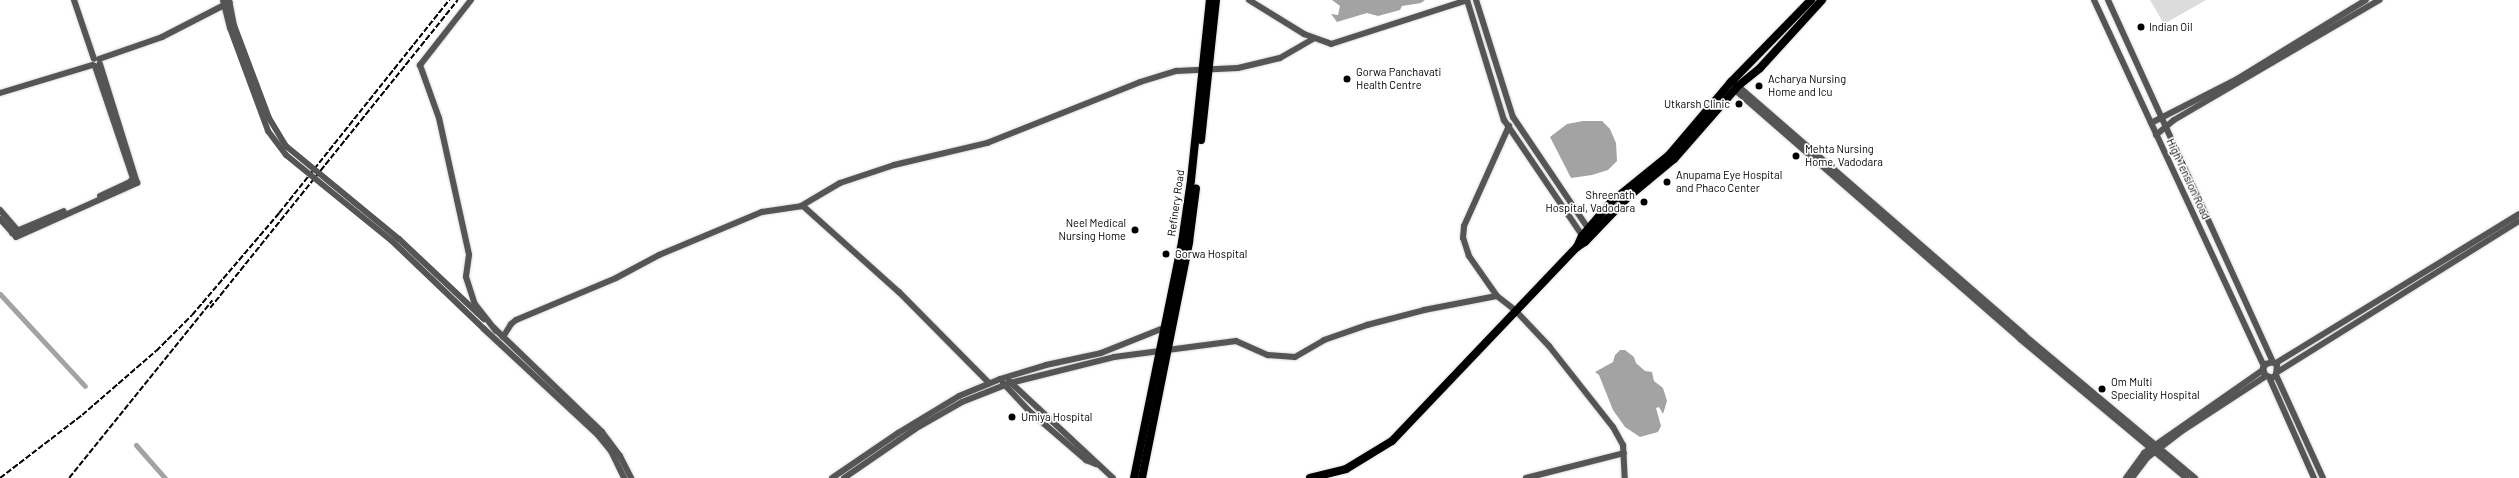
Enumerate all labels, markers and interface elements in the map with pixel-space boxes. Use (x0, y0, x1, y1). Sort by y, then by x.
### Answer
place label: Indian Oil (2149, 20, 2192, 34)
marker: Indian Oil (2136, 22, 2146, 32)
place label: Gorwa Panchavati Health Centre (1356, 66, 1441, 92)
marker: Gorwa Panchavati Health Centre (1341, 73, 1353, 85)
place label: Acharya Nursing Home and Icu (1768, 73, 1846, 99)
marker: Acharya Nursing Home and Icu (1753, 80, 1765, 92)
place label: Utkarsh Clinic (1664, 97, 1730, 111)
marker: Utkarsh Clinic (1733, 98, 1745, 110)
street label: High Tension Road (2163, 136, 2213, 222)
place label: Mehta Nursing Home, Vadodara (1805, 143, 1883, 169)
marker: Mehta Nursing Home, Vadodara (1790, 150, 1802, 162)
street label: Refinery Road (1165, 169, 1187, 237)
place label: Anupama Eye Hospital and Phaco Center (1676, 169, 1782, 195)
marker: Anupama Eye Hospital and Phaco Center (1661, 176, 1673, 188)
place label: Shreenath Hospital, Vadodara (1546, 189, 1635, 215)
marker: Shreenath Hospital, Vadodara (1638, 196, 1650, 208)
place label: Neel Medical Nursing Home (1059, 217, 1126, 243)
marker: Neel Medical Nursing Home (1129, 224, 1141, 236)
place label: Gorwa Hospital (1175, 247, 1247, 261)
marker: Gorwa Hospital (1160, 248, 1172, 260)
place label: Om Multi Speciality Hospital (2111, 376, 2200, 402)
marker: Om Multi Speciality Hospital (2096, 383, 2108, 395)
place label: Umiya Hospital (1021, 410, 1092, 424)
marker: Umiya Hospital (1006, 411, 1018, 423)

